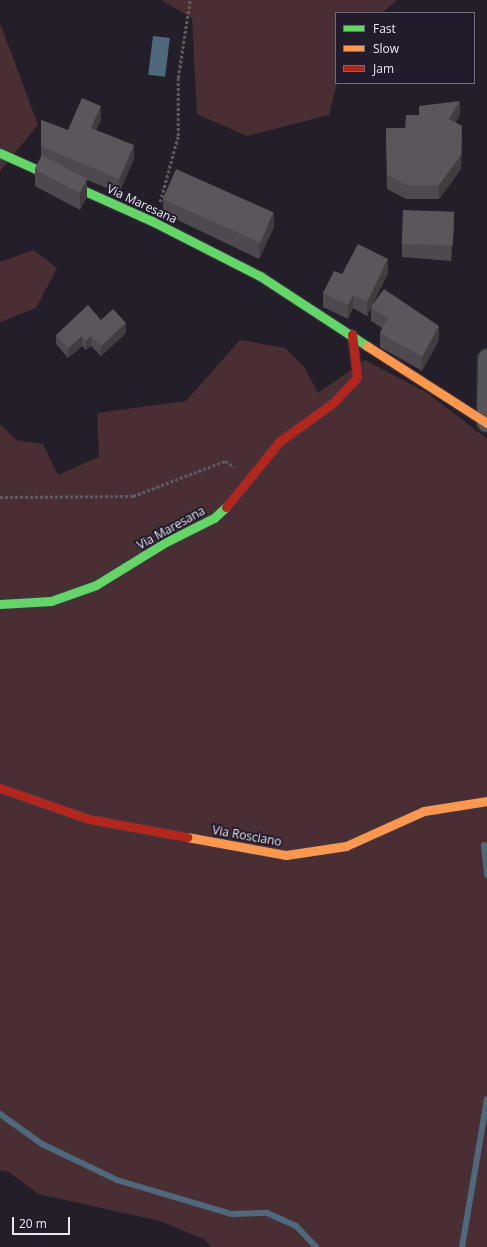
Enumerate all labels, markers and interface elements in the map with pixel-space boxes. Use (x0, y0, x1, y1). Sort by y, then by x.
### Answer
legend (335, 12, 475, 84)
text: Fast (373, 20, 396, 37)
text: Slow (373, 40, 399, 57)
text: Jam (373, 60, 394, 77)
street label: Via Maresana (105, 182, 179, 226)
street label: Via Maresana (134, 503, 208, 553)
street label: Via Rosciano (211, 823, 283, 849)
scale bar (14, 1209, 72, 1235)
text: 20 m (19, 1215, 47, 1232)

